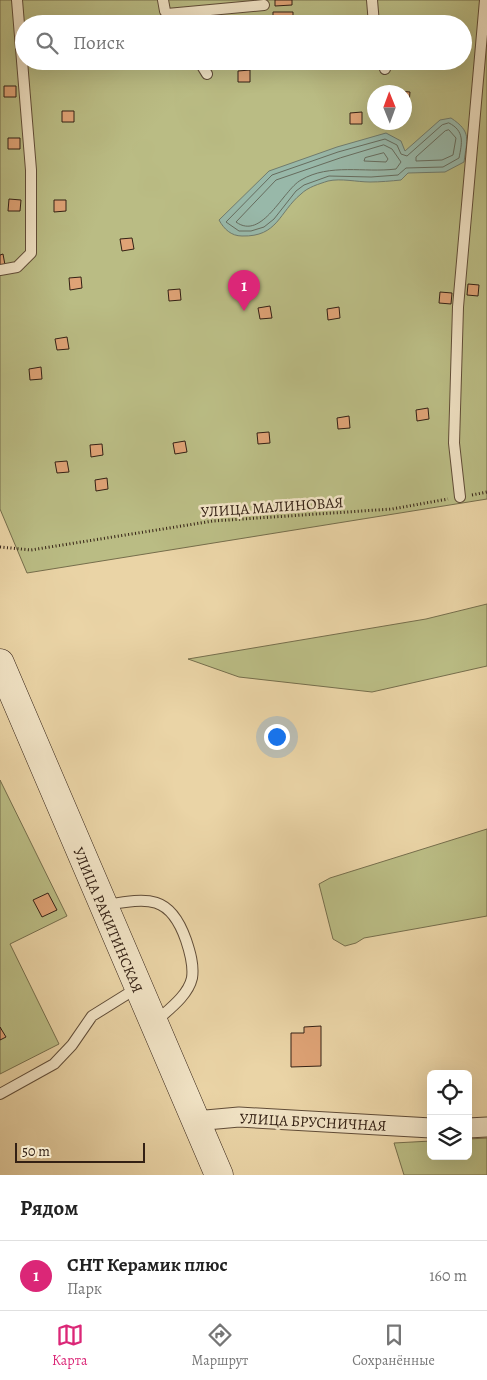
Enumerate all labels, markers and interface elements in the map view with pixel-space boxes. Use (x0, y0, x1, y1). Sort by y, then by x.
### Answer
search box (15, 15, 472, 70)
icon: search (33, 29, 61, 57)
text: Поиск (73, 30, 125, 56)
north arrow (367, 85, 412, 130)
pin: 1 (228, 270, 260, 311)
street label: УЛИЦА МАЛИНОВАЯ (200, 492, 344, 522)
your location (264, 724, 290, 750)
street label: УЛИЦА РАКИТИНСКАЯ (68, 844, 148, 996)
map controls (427, 1070, 472, 1160)
button: locate (427, 1070, 472, 1115)
street label: УЛИЦА БРУСНИЧНАЯ (239, 1108, 387, 1136)
button: layers (427, 1115, 472, 1160)
scale bar (15, 1140, 145, 1163)
text: 50 m (22, 1142, 50, 1161)
text: Рядом (20, 1194, 78, 1222)
text: СНТ Керамик плюс (67, 1252, 228, 1278)
text: 1 (33, 1265, 39, 1287)
text: 160 m (429, 1265, 467, 1287)
text: Парк (67, 1278, 102, 1300)
tab: Карта (52, 1321, 87, 1370)
tab: Маршрут (192, 1321, 248, 1370)
tab: Сохранённые (352, 1321, 435, 1370)

